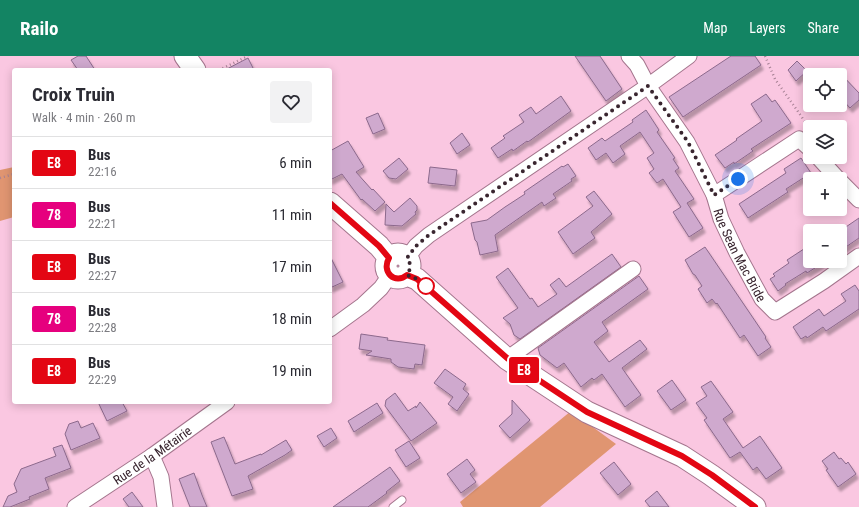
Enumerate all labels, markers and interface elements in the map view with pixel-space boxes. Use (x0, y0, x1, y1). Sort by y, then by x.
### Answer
text: Railo (20, 17, 59, 40)
text: Map (703, 20, 727, 36)
text: Layers (749, 20, 786, 36)
text: Share (808, 20, 839, 36)
map controls (803, 68, 847, 268)
button: locate (803, 68, 847, 112)
button: heart (270, 81, 312, 123)
text: Croix Truin (32, 83, 115, 106)
text: Walk · 4 min · 260 m (32, 110, 136, 125)
button: layers (803, 120, 847, 164)
text: Bus (88, 146, 111, 164)
text: 6 min (279, 154, 312, 172)
text: E8 (47, 155, 61, 171)
text: 22:16 (88, 164, 117, 179)
your location (728, 169, 748, 189)
button: + (803, 172, 847, 216)
text: Bus (88, 198, 111, 216)
text: 11 min (272, 206, 312, 224)
text: 78 (47, 207, 61, 223)
street label: Rue Sean Mac Bride (710, 207, 769, 304)
text: 22:21 (88, 216, 117, 231)
button: − (803, 224, 847, 268)
text: Bus (88, 250, 111, 268)
text: 17 min (272, 258, 312, 276)
text: E8 (47, 259, 61, 275)
text: 22:27 (88, 268, 117, 283)
unlabelled marker (417, 277, 435, 295)
text: Bus (88, 302, 111, 320)
text: 18 min (272, 310, 312, 328)
text: 78 (47, 311, 61, 327)
text: 22:28 (88, 320, 117, 335)
text: Bus (88, 354, 111, 372)
line badge: E8 (506, 357, 542, 383)
text: 19 min (272, 362, 312, 380)
text: E8 (517, 362, 531, 378)
text: E8 (47, 363, 61, 379)
text: 22:29 (88, 372, 117, 387)
street label: Rue de la Métairie (110, 423, 195, 488)

